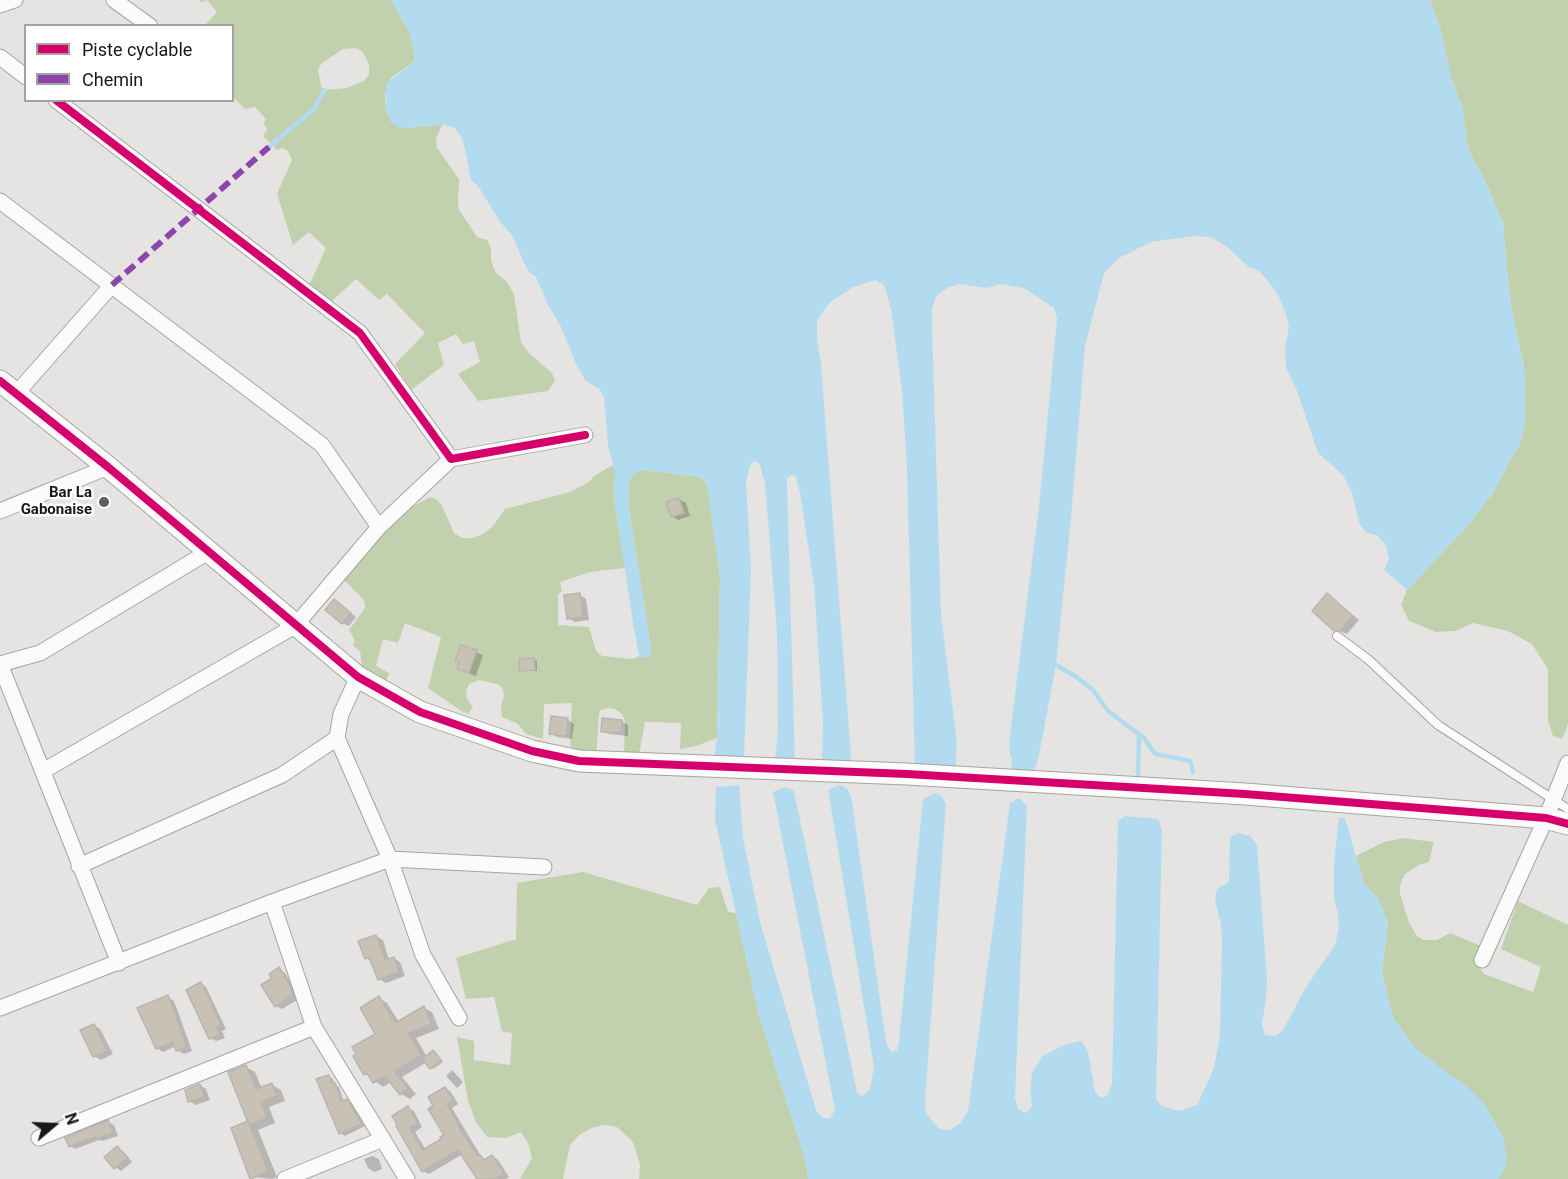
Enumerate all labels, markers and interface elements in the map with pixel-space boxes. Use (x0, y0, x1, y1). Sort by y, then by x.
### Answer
legend (24, 24, 234, 102)
text: Piste cyclable (82, 39, 192, 60)
text: Chemin (82, 69, 143, 90)
place label: Bar La Gabonaise (21, 484, 92, 519)
marker: Bar La Gabonaise (97, 495, 111, 509)
north arrow (24, 1095, 84, 1155)
text: N (61, 1111, 82, 1127)

